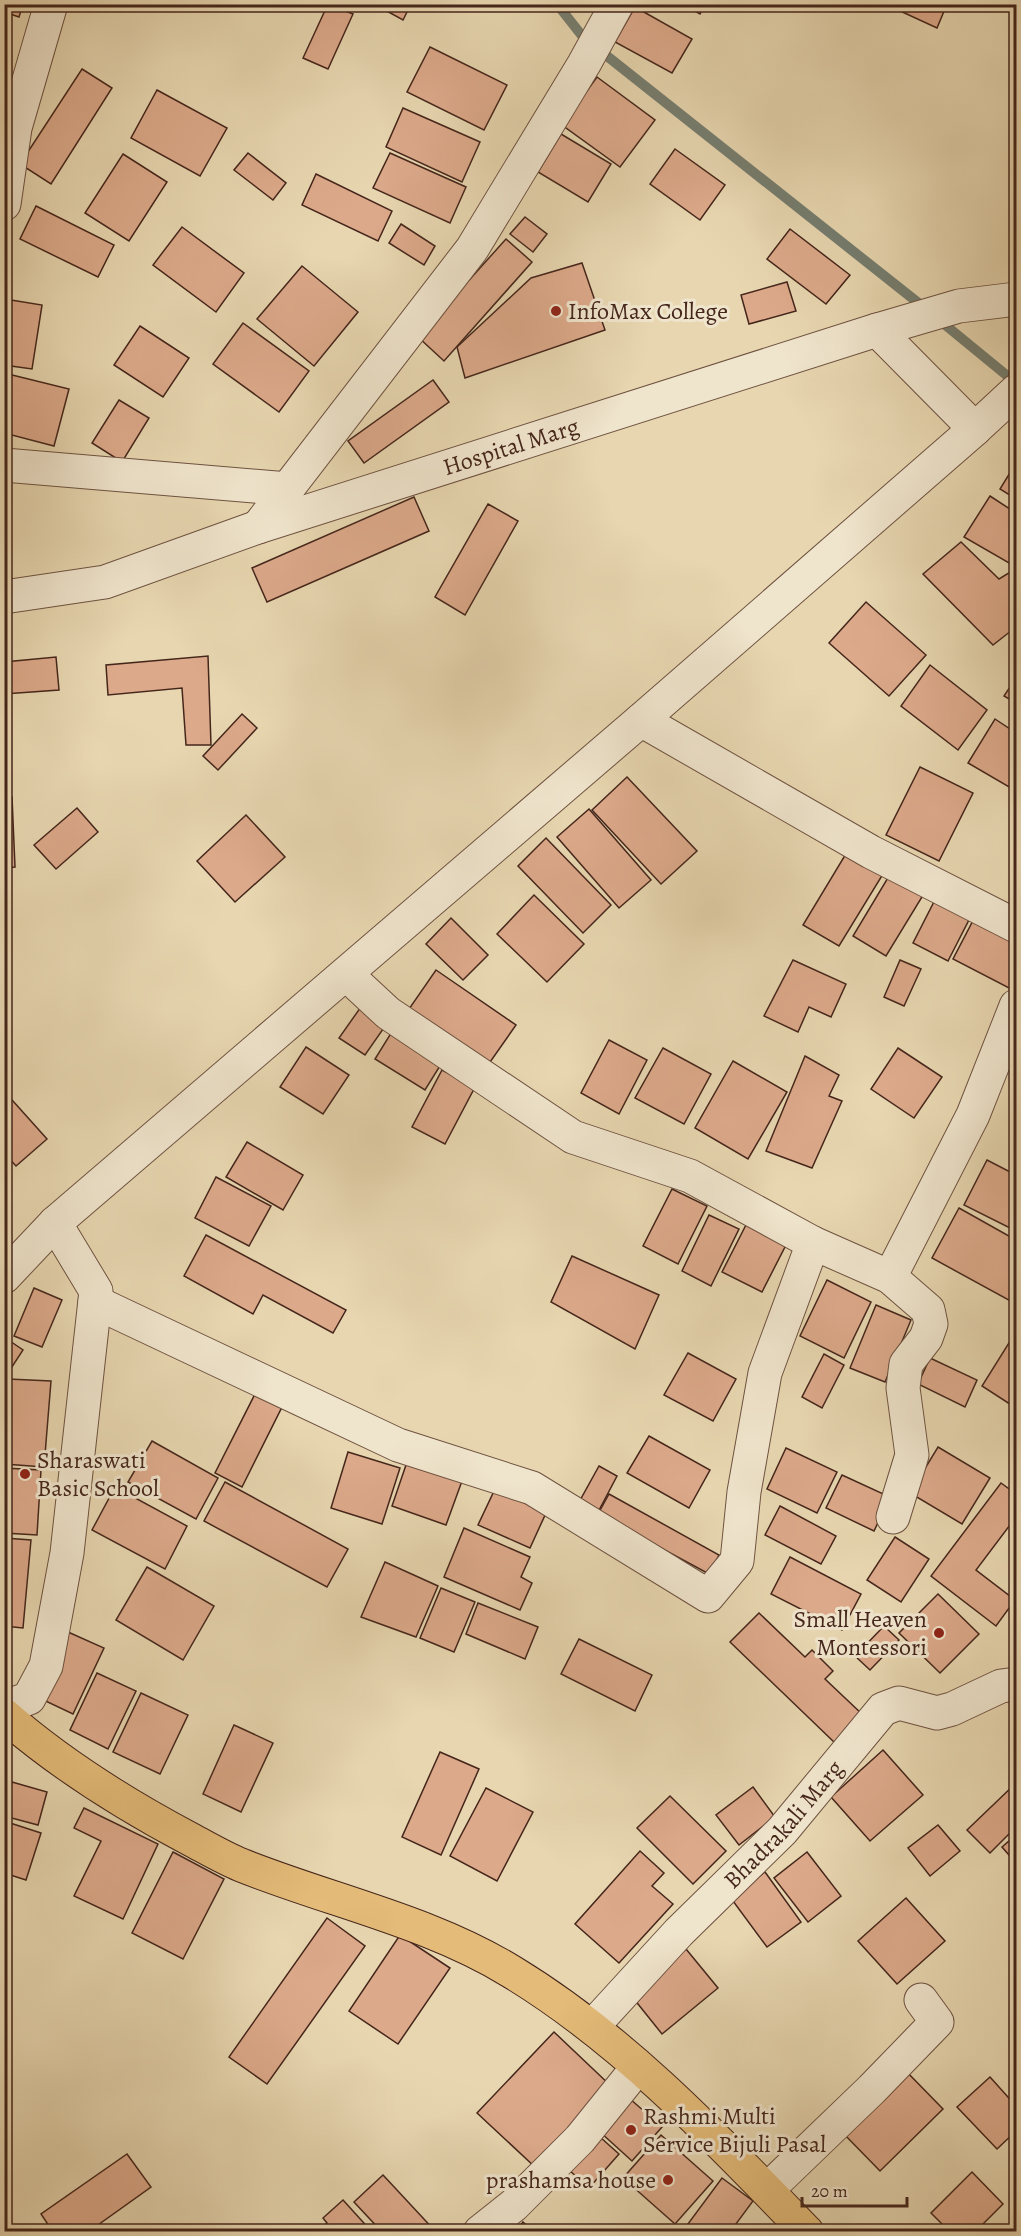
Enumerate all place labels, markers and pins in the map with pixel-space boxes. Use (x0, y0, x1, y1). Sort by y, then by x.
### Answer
place label: InfoMax College (568, 295, 728, 327)
marker: InfoMax College (549, 304, 563, 318)
place label: Sharaswati Basic School (37, 1444, 159, 1504)
marker: Sharaswati Basic School (18, 1467, 32, 1481)
place label: Small Heaven Montessori (794, 1603, 927, 1663)
marker: Small Heaven Montessori (932, 1626, 946, 1640)
place label: Rashmi Multi Service Bijuli Pasal (643, 2100, 826, 2160)
marker: Rashmi Multi Service Bijuli Pasal (624, 2123, 638, 2137)
place label: prashamsa house (486, 2164, 656, 2196)
marker: prashamsa house (661, 2173, 675, 2187)

